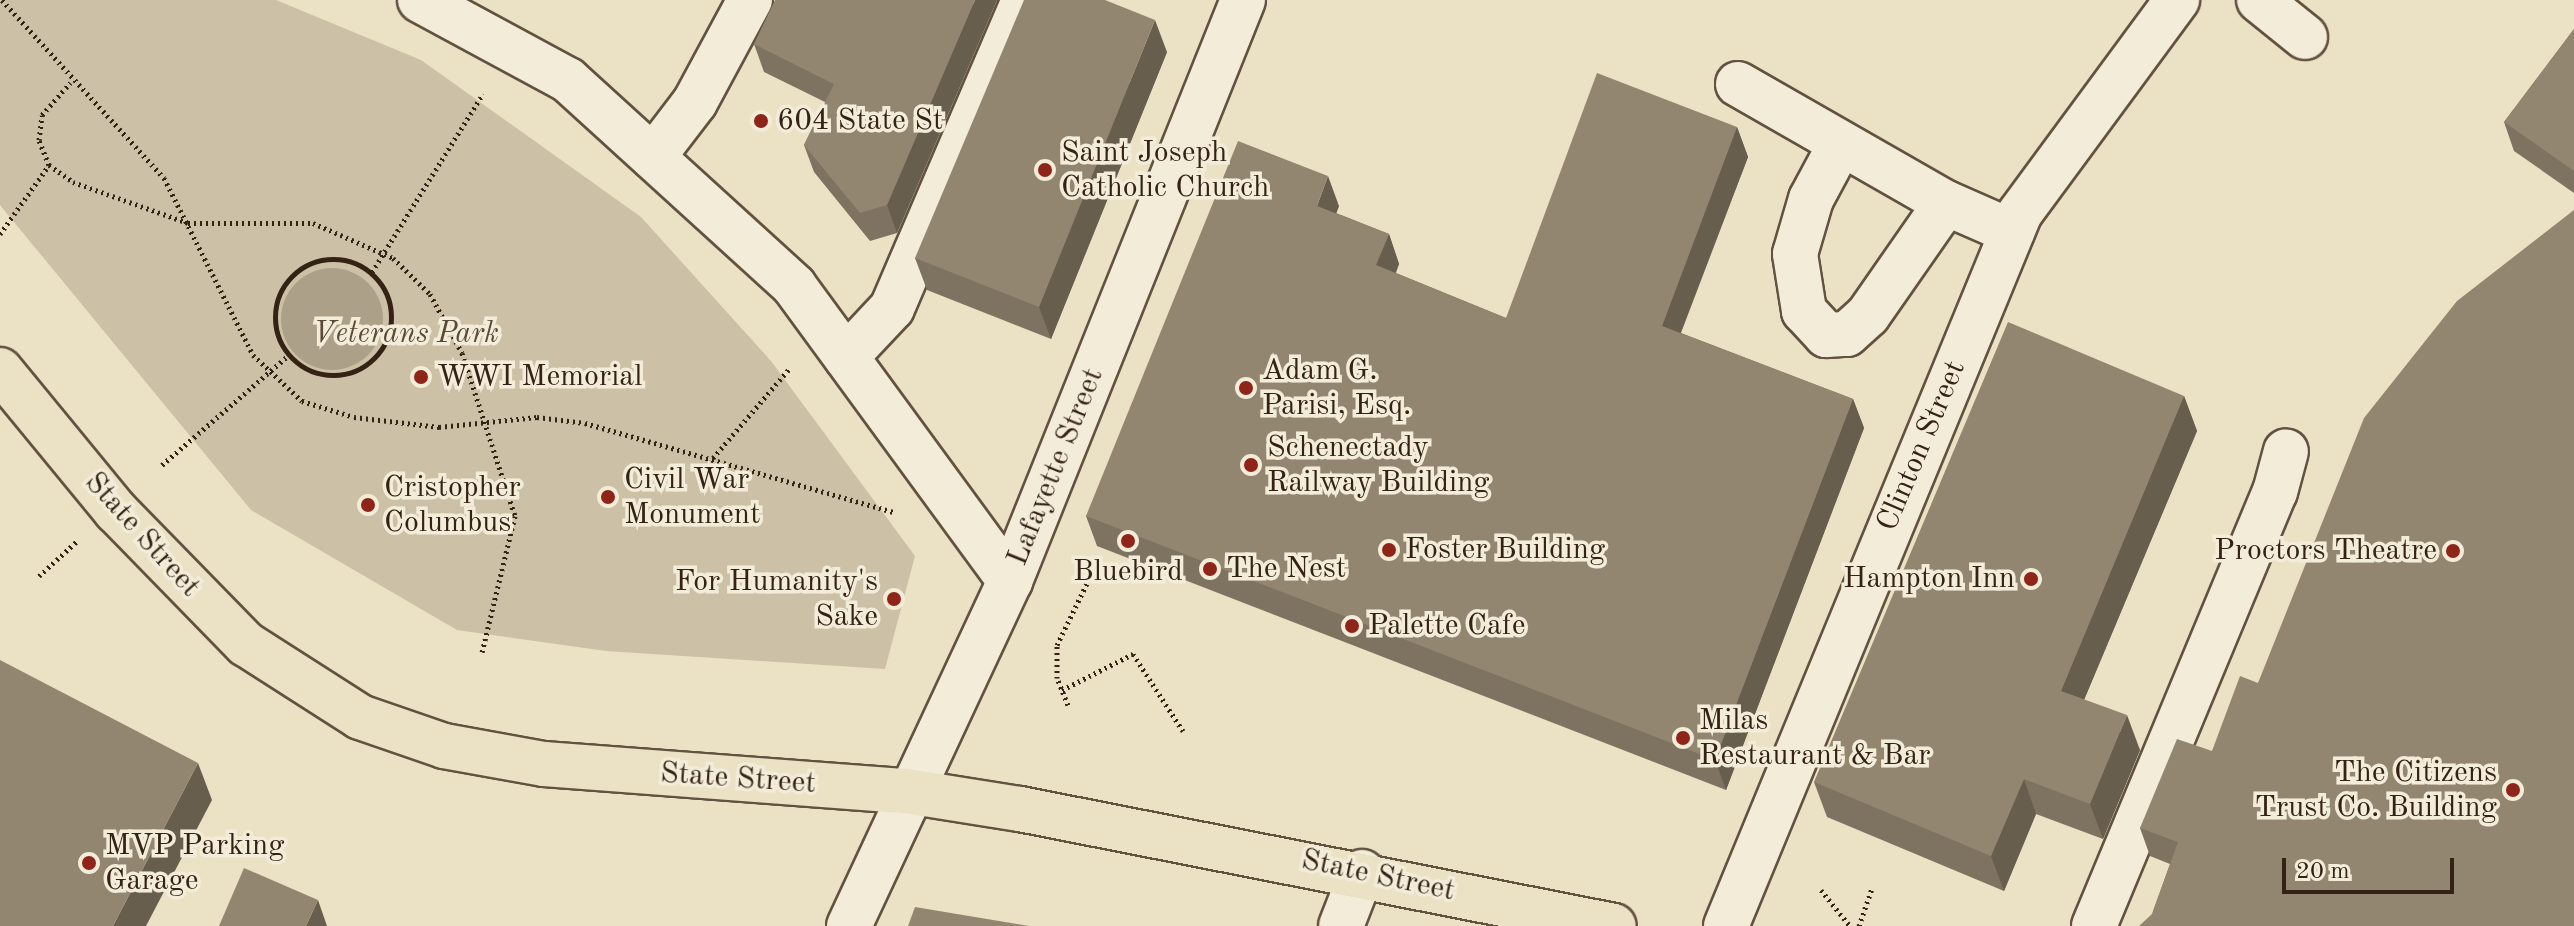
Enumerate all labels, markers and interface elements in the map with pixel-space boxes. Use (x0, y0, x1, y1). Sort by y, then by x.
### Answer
place label: 604 State St (777, 103, 943, 139)
marker: 604 State St (752, 112, 770, 130)
place label: Saint Joseph Catholic Church (1061, 135, 1269, 206)
marker: Saint Joseph Catholic Church (1036, 161, 1054, 179)
park label: Veterans Park (313, 316, 499, 352)
place label: Adam G. Parisi, Esq. (1262, 353, 1411, 424)
street label: Clinton Street (1870, 355, 1974, 537)
place label: WWI Memorial (437, 359, 642, 395)
street label: Lafayette Street (1000, 363, 1112, 571)
marker: WWI Memorial (412, 368, 430, 386)
marker: Adam G. Parisi, Esq. (1237, 379, 1255, 397)
place label: Schenectady Railway Building (1267, 430, 1490, 500)
marker: Schenectady Railway Building (1242, 456, 1260, 474)
place label: Civil War Monument (624, 462, 761, 532)
street label: State Street (76, 465, 208, 605)
place label: Cristopher Columbus (384, 470, 521, 540)
marker: Civil War Monument (599, 488, 617, 506)
marker: Cristopher Columbus (359, 496, 377, 514)
marker: Bluebird (1119, 532, 1137, 550)
place label: Foster Building (1405, 532, 1605, 568)
place label: Proctors Theatre (2214, 533, 2437, 569)
marker: Foster Building (1380, 541, 1398, 559)
marker: Proctors Theatre (2444, 542, 2462, 560)
place label: The Nest (1226, 551, 1346, 587)
place label: Bluebird (1073, 554, 1183, 590)
marker: The Nest (1201, 560, 1219, 578)
place label: Hampton Inn (1843, 561, 2015, 597)
place label: For Humanity's Sake (675, 564, 878, 634)
marker: Hampton Inn (2022, 570, 2040, 588)
marker: For Humanity's Sake (885, 590, 903, 608)
place label: Palette Cafe (1368, 608, 1526, 644)
marker: Palette Cafe (1343, 617, 1361, 635)
place label: Milas Restaurant & Bar (1699, 703, 1931, 774)
marker: Milas Restaurant & Bar (1674, 729, 1692, 747)
place label: The Citizens Trust Co. Building (2254, 755, 2497, 826)
street label: State Street (659, 756, 817, 802)
marker: The Citizens Trust Co. Building (2504, 781, 2522, 799)
place label: MVP Parking Garage (105, 828, 284, 898)
street label: State Street (1298, 842, 1458, 910)
scale bar (2286, 842, 2458, 892)
marker: MVP Parking Garage (80, 854, 98, 872)
text: 20 m (2296, 860, 2350, 884)

